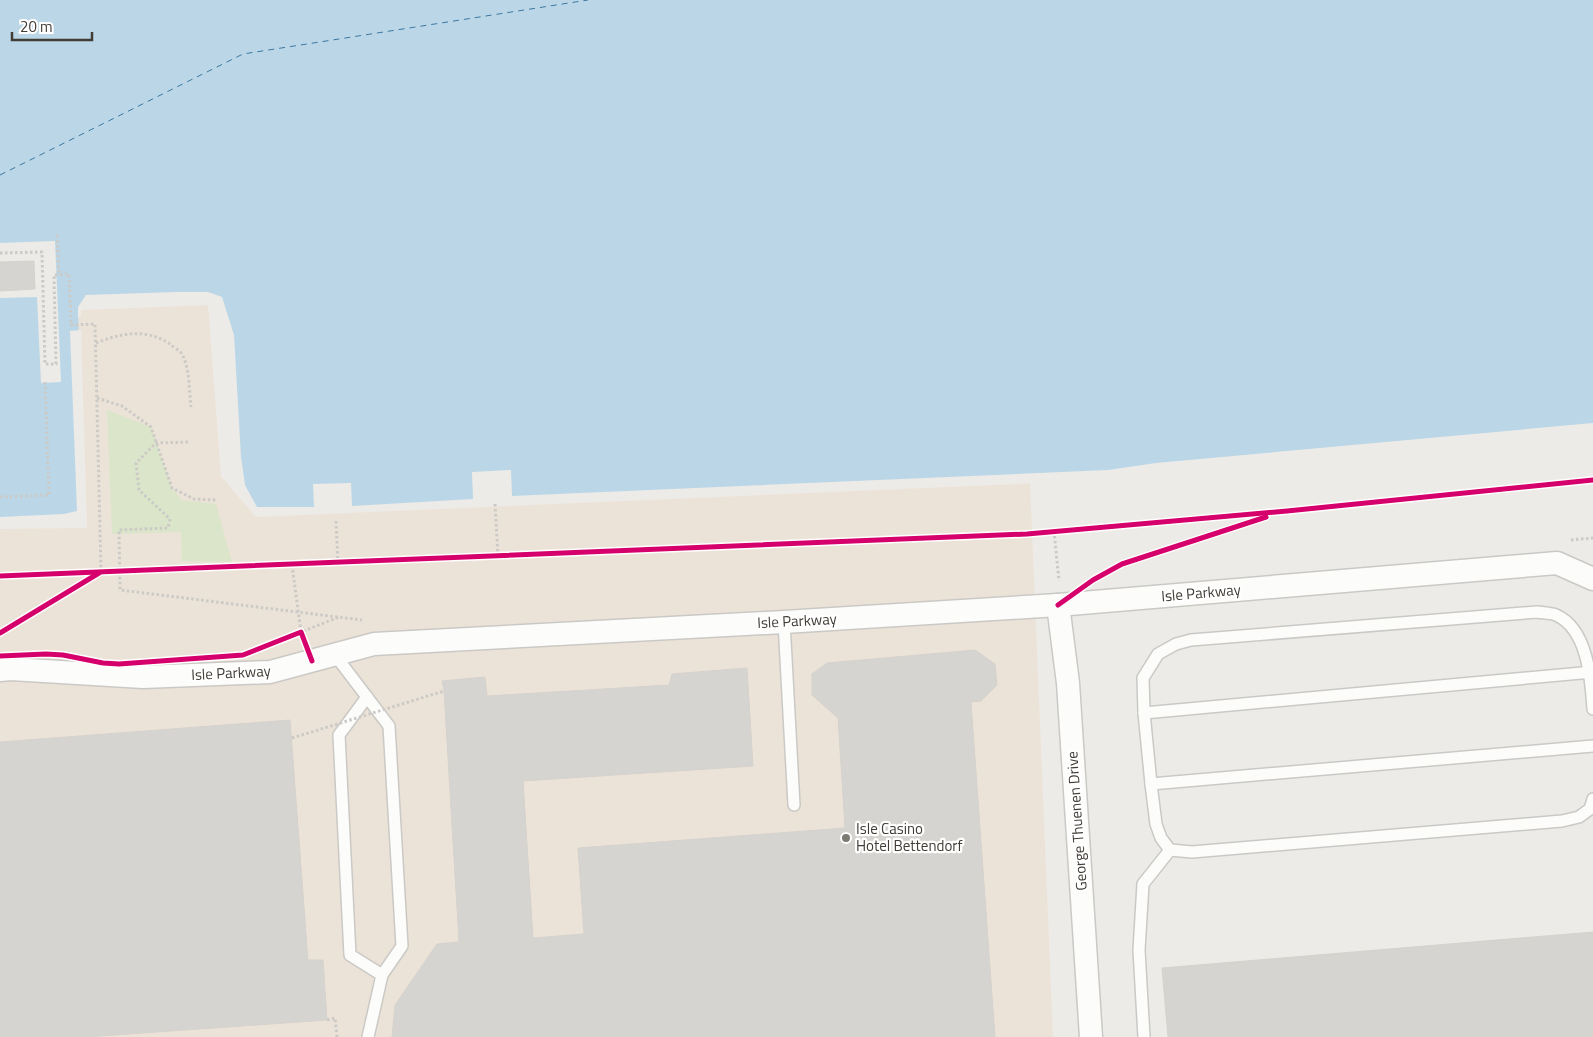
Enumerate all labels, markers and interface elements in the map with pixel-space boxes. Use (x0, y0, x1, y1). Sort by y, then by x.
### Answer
scale bar (12, 10, 92, 42)
text: 20 m (20, 15, 53, 38)
street label: Isle Parkway (1160, 578, 1242, 607)
street label: Isle Parkway (757, 607, 837, 634)
street label: Isle Parkway (191, 659, 271, 686)
street label: George Thuenen Drive (1060, 751, 1093, 892)
place label: Isle Casino Hotel Bettendorf (856, 817, 962, 857)
marker: Isle Casino Hotel Bettendorf (840, 832, 852, 844)

